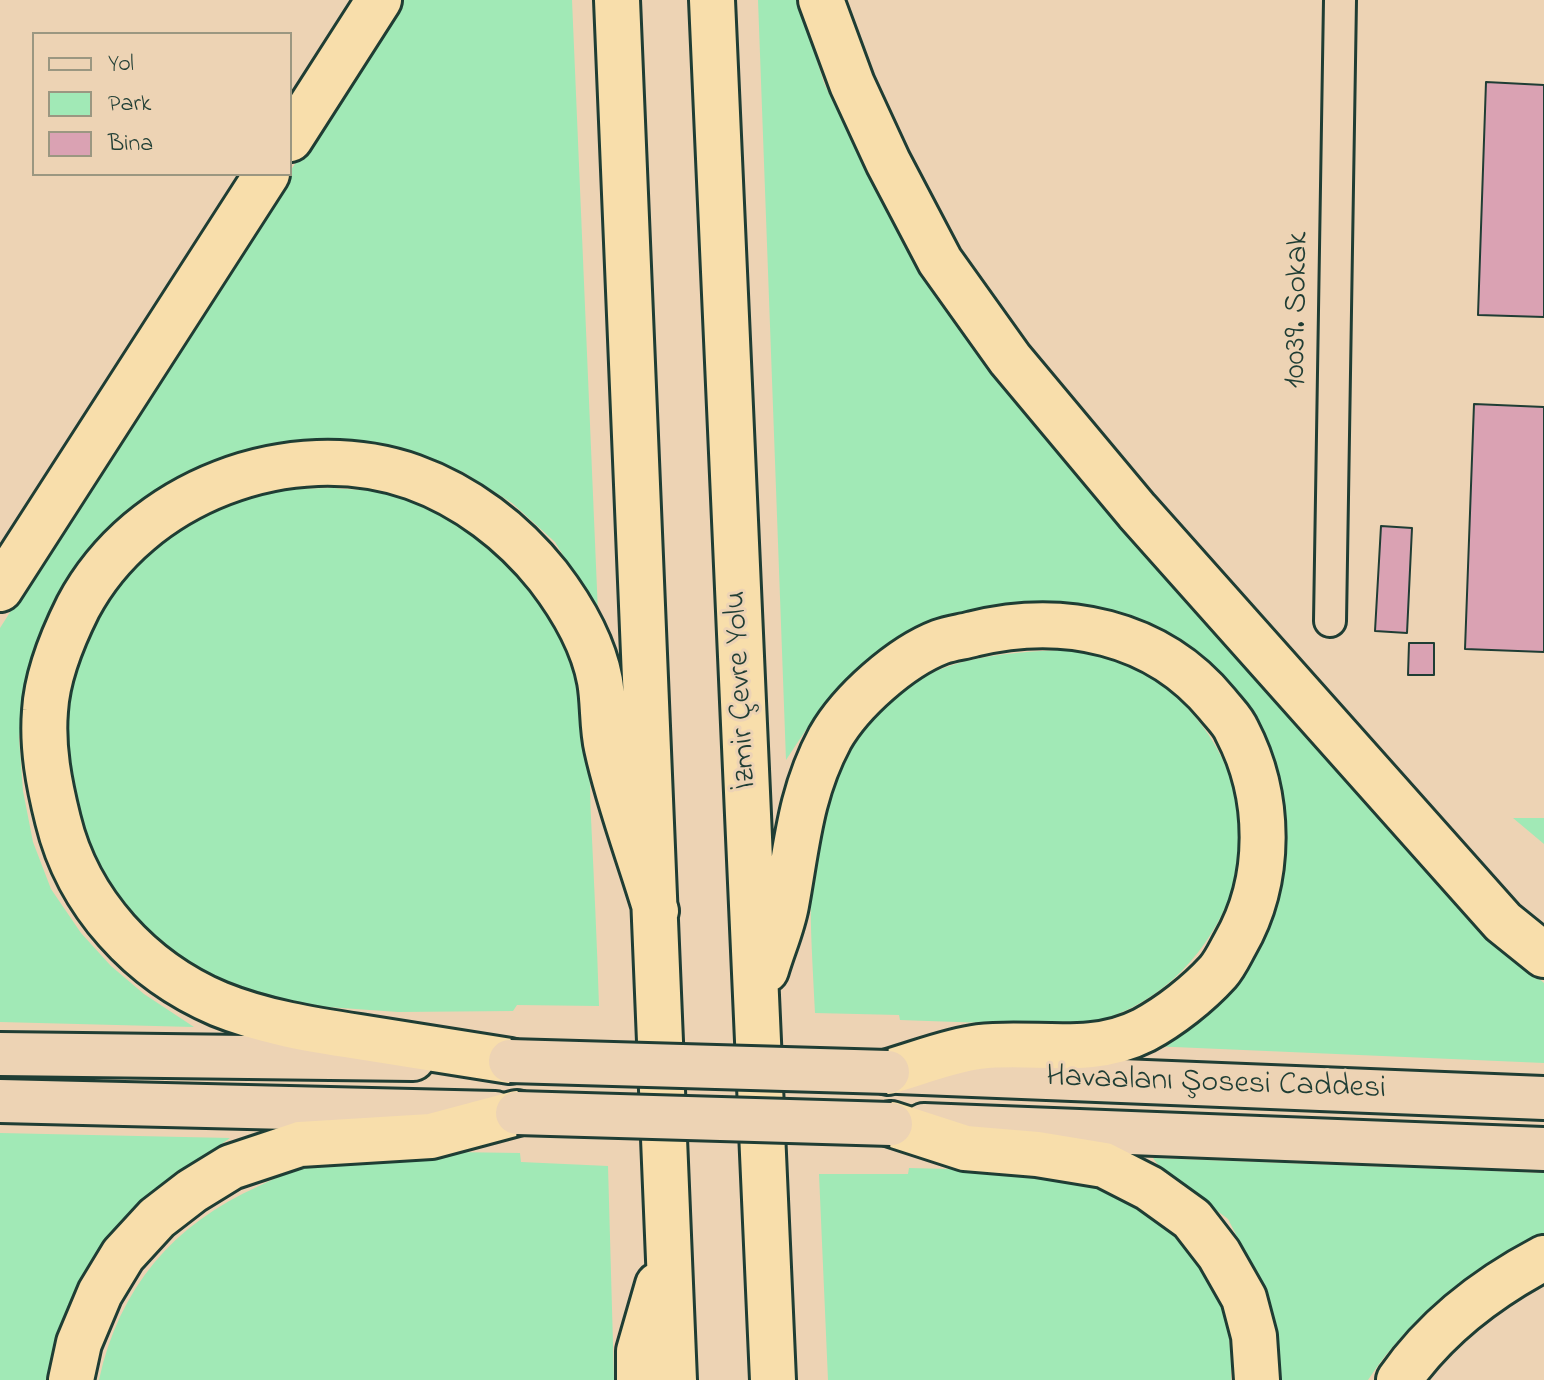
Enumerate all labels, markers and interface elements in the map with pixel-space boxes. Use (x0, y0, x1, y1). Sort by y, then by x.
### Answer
legend (32, 32, 292, 176)
text: Yol (108, 47, 134, 82)
text: Park (108, 87, 151, 122)
text: Bina (108, 127, 153, 162)
street label: 10039. Sokak (1278, 231, 1320, 389)
street label: İzmir Çevre Yolu (719, 590, 767, 790)
street label: Havaalanı Şosesi Caddesi (1045, 1060, 1387, 1110)

